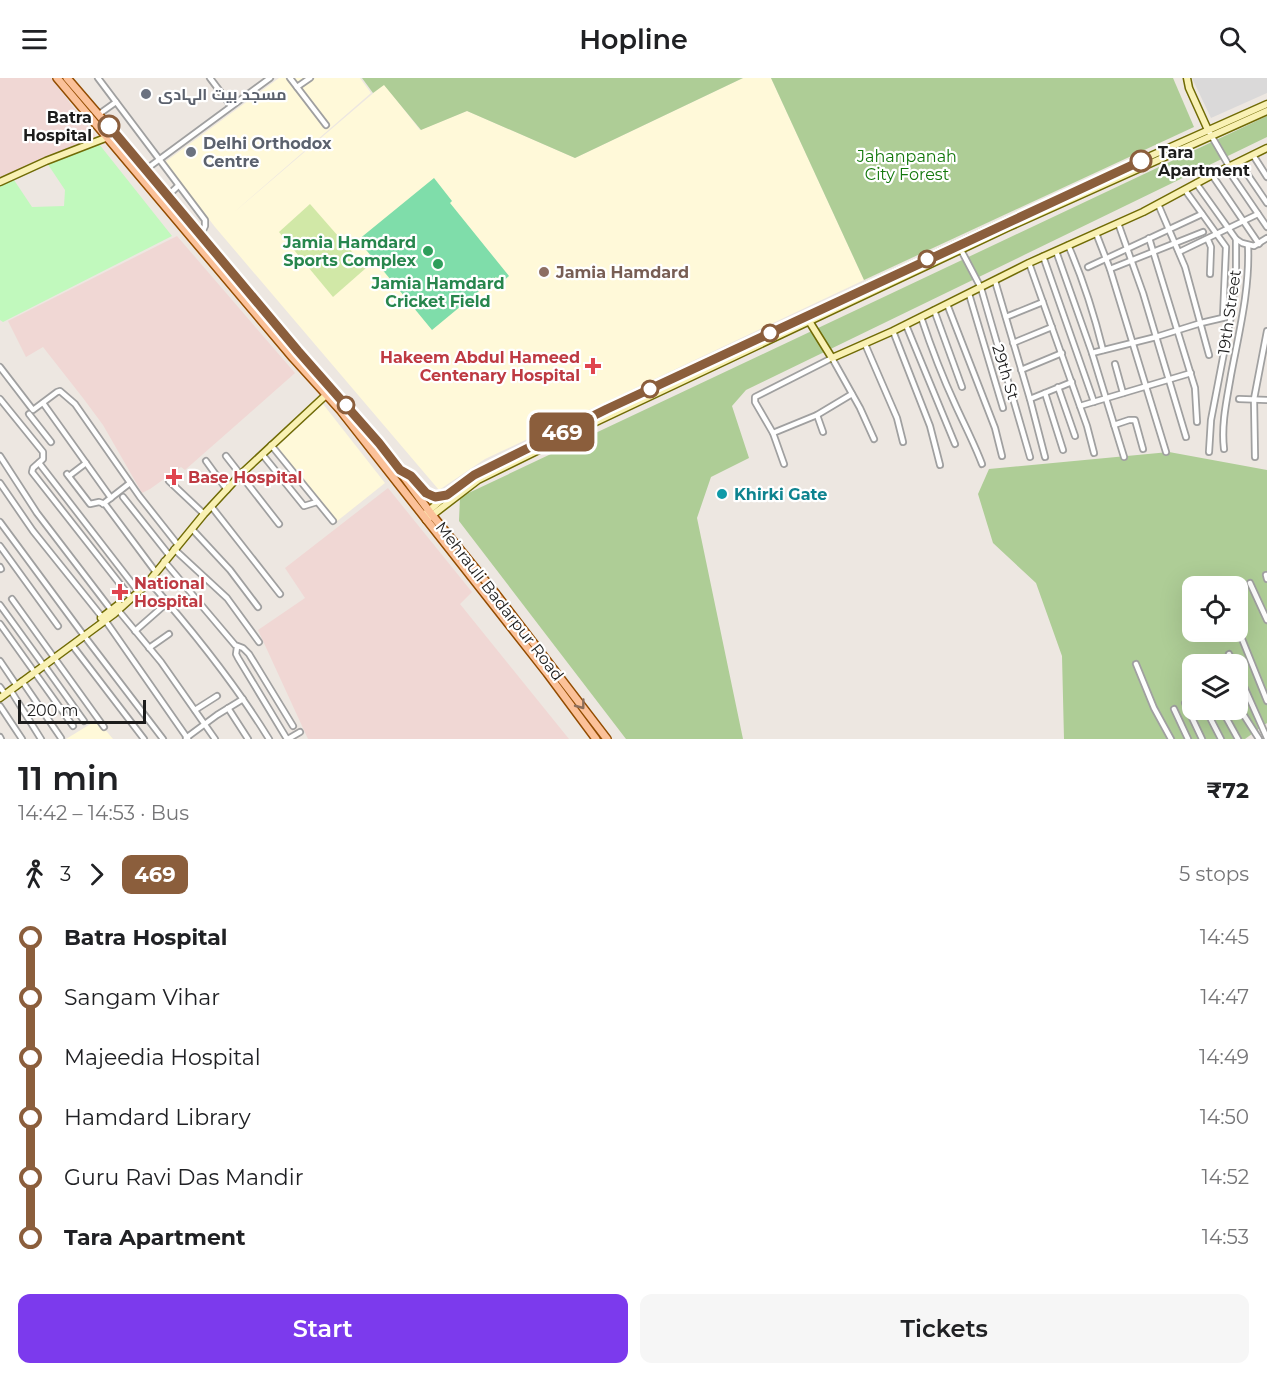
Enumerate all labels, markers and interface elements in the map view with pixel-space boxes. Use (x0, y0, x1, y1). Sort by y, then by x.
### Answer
icon: menu (18, 23, 51, 56)
text: Hopline (579, 23, 688, 56)
icon: search (1216, 23, 1249, 56)
place label: مسجد بیت الہادی (158, 85, 287, 105)
marker: مسجد بیت الہادی (139, 87, 153, 101)
place label: Batra Hospital (23, 108, 92, 145)
marker: Batra Hospital (98, 115, 120, 137)
place label: Delhi Orthodox Centre (203, 134, 332, 171)
place label: Tara Apartment (1157, 143, 1250, 180)
marker: Delhi Orthodox Centre (184, 145, 198, 159)
park label: Jahanpanah City Forest (856, 147, 957, 184)
marker: Tara Apartment (1130, 150, 1152, 172)
place label: Jamia Hamdard Sports Complex (282, 233, 416, 270)
marker: Jamia Hamdard Sports Complex (421, 244, 435, 258)
unlabelled marker (918, 250, 936, 268)
marker: Jamia Hamdard Cricket Field (431, 257, 445, 271)
place label: Jamia Hamdard (555, 263, 689, 282)
marker: Jamia Hamdard (537, 265, 551, 279)
street label: 19th Street (1214, 268, 1245, 356)
place label: Jamia Hamdard Cricket Field (371, 274, 504, 311)
unlabelled marker (761, 324, 779, 342)
street label: 29th St (988, 342, 1023, 403)
place label: Hakeem Abdul Hameed Centenary Hospital (380, 348, 580, 385)
marker: Hakeem Abdul Hameed Centenary Hospital (584, 357, 602, 375)
unlabelled marker (641, 380, 659, 398)
unlabelled marker (337, 396, 355, 414)
line badge: 469 (528, 412, 596, 452)
text: 469 (541, 420, 583, 445)
marker: Base Hospital (165, 468, 183, 486)
place label: Base Hospital (188, 468, 302, 487)
place label: Khirki Gate (734, 485, 827, 504)
marker: Khirki Gate (715, 487, 729, 501)
street label: Mehrauli Badarpur Road (432, 518, 568, 685)
place label: National Hospital (134, 574, 205, 611)
map controls (1182, 576, 1248, 720)
button: locate (1182, 576, 1248, 642)
marker: National Hospital (111, 583, 129, 601)
button: layers (1182, 654, 1248, 720)
scale bar (18, 697, 146, 724)
one-way arrow (574, 699, 585, 710)
text: 200 m (27, 701, 78, 720)
text: 11 min (18, 758, 119, 798)
text: ₹72 (1206, 777, 1249, 804)
text: 14:42 – 14:53 · Bus (18, 801, 189, 825)
icon: walk (18, 858, 51, 891)
icon: forward (80, 858, 113, 891)
text: 3 (60, 862, 71, 886)
text: 469 (134, 862, 176, 887)
text: 5 stops (1179, 862, 1249, 886)
text: Batra Hospital (64, 924, 227, 951)
text: 14:45 (1200, 925, 1249, 949)
text: Sangam Vihar (64, 984, 220, 1011)
text: 14:47 (1200, 985, 1249, 1009)
text: Majeedia Hospital (64, 1044, 261, 1071)
text: 14:49 (1199, 1045, 1249, 1069)
text: Hamdard Library (64, 1104, 251, 1131)
text: 14:50 (1200, 1105, 1249, 1129)
text: Guru Ravi Das Mandir (64, 1164, 304, 1191)
text: 14:52 (1202, 1165, 1249, 1189)
text: Tara Apartment (64, 1224, 246, 1251)
text: 14:53 (1202, 1225, 1249, 1249)
button: Start (18, 1294, 628, 1363)
button: Tickets (640, 1294, 1249, 1363)

